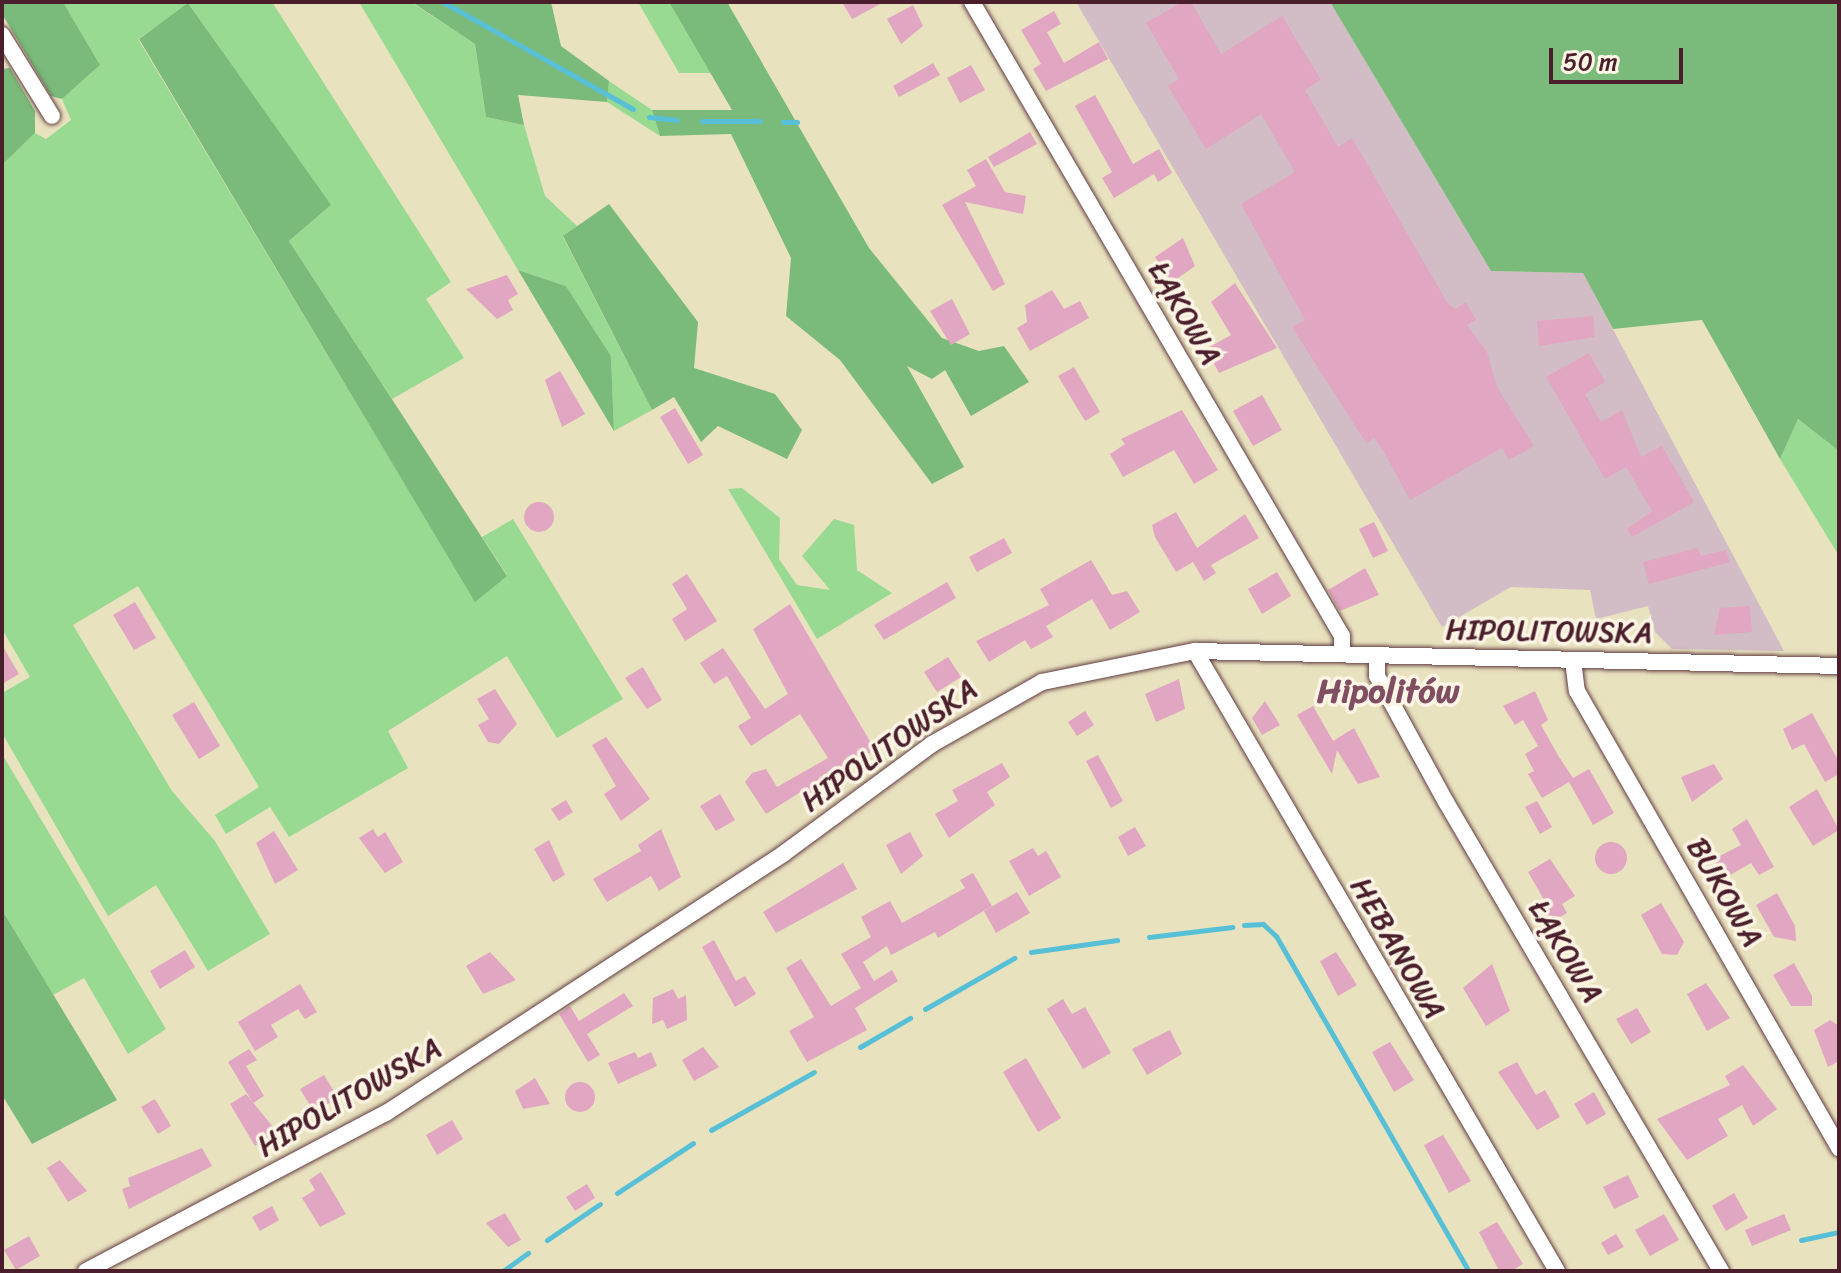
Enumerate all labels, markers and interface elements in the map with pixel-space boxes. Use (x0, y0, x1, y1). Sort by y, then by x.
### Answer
scale bar (1553, 32, 1687, 82)
text: 50 m (1563, 41, 1618, 83)
street label: ŁĄKOWA (1141, 255, 1229, 371)
street label: HIPOLITOWSKA (1445, 611, 1653, 651)
street label: HIPOLITOWSKA (794, 671, 984, 819)
district label: Hipolitów (1317, 672, 1459, 712)
street label: BUKOWA (1679, 831, 1771, 953)
street label: HEBANOWA (1343, 871, 1453, 1025)
street label: ŁĄKOWA (1521, 893, 1611, 1009)
street label: HIPOLITOWSKA (251, 1030, 447, 1164)

